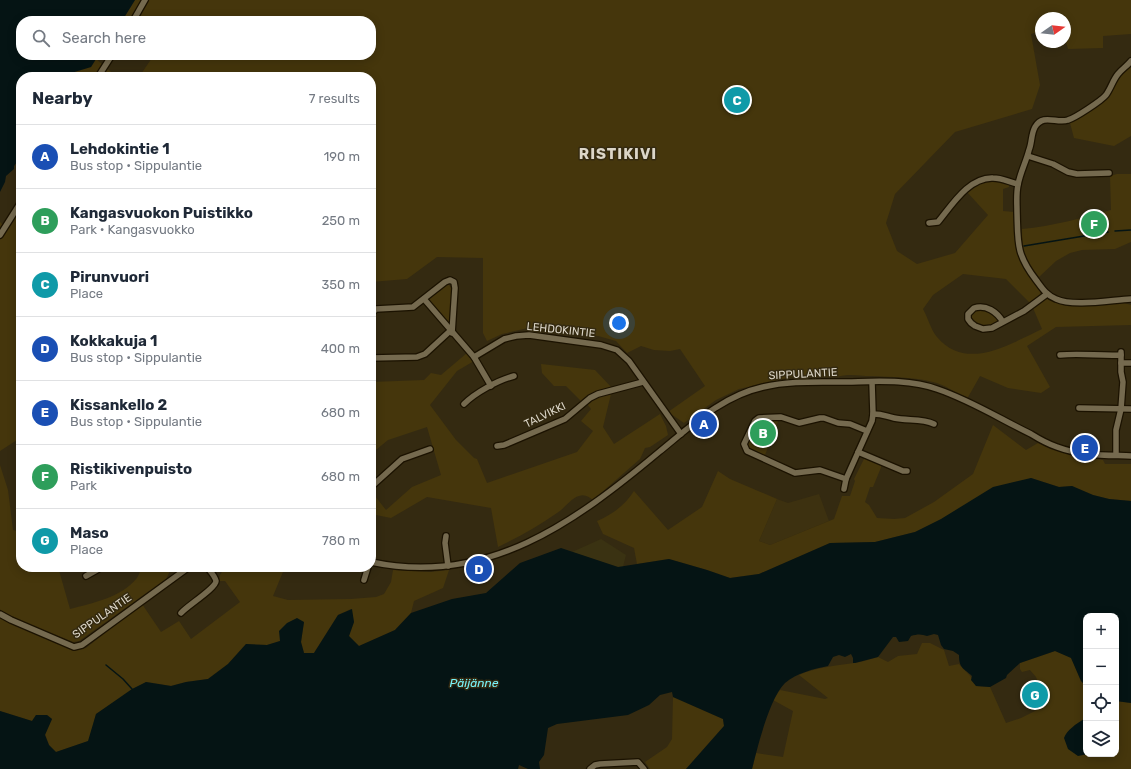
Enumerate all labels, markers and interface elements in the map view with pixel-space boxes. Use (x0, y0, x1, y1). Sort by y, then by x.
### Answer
north arrow (1035, 12, 1071, 48)
search box (16, 16, 376, 60)
icon: search (30, 27, 52, 49)
text: Search here (62, 29, 146, 47)
pin: C (724, 85, 750, 115)
text: Nearby (32, 88, 93, 108)
text: 7 results (309, 91, 360, 106)
text: Lehdokintie 1 (70, 140, 170, 158)
district label: RISTIKIVI (579, 145, 657, 163)
text: A (40, 149, 50, 164)
text: 190 m (324, 149, 360, 164)
text: Bus stop · Sippulantie (70, 158, 202, 173)
text: Kangasvuokon Puistikko (70, 204, 253, 222)
pin: F (1081, 209, 1107, 239)
text: B (40, 213, 50, 228)
text: 250 m (322, 213, 360, 228)
text: Park · Kangasvuokko (70, 222, 195, 237)
text: Pirunvuori (70, 268, 149, 286)
text: C (40, 277, 50, 292)
text: 350 m (321, 277, 360, 292)
text: Place (70, 286, 103, 301)
your location (609, 313, 629, 333)
street label: LEHDOKINTIE (526, 320, 596, 340)
text: Kokkakuja 1 (70, 332, 158, 350)
text: D (40, 341, 50, 356)
text: 400 m (321, 341, 360, 356)
text: Bus stop · Sippulantie (70, 350, 202, 365)
street label: SIPPULANTIE (768, 366, 838, 382)
text: Kissankello 2 (70, 396, 167, 414)
street label: TALVIKKI (522, 399, 568, 431)
text: E (41, 405, 49, 420)
text: 680 m (321, 405, 360, 420)
pin: A (691, 409, 717, 439)
text: Bus stop · Sippulantie (70, 414, 202, 429)
pin: B (750, 418, 776, 448)
pin: E (1072, 433, 1098, 463)
text: Ristikivenpuisto (70, 460, 192, 478)
text: F (41, 469, 49, 484)
text: 680 m (321, 469, 360, 484)
text: Park (70, 478, 97, 493)
text: Maso (70, 524, 109, 542)
text: G (40, 533, 50, 548)
text: 780 m (322, 533, 360, 548)
text: Place (70, 542, 103, 557)
pin: D (466, 554, 492, 584)
street label: SIPPULANTIE (70, 591, 134, 641)
map controls (1083, 613, 1119, 757)
button: + (1083, 613, 1119, 649)
button: − (1083, 649, 1119, 685)
water label: Päijänne (450, 676, 499, 690)
pin: G (1022, 680, 1048, 710)
button: locate (1083, 685, 1119, 721)
button: layers (1083, 721, 1119, 757)

